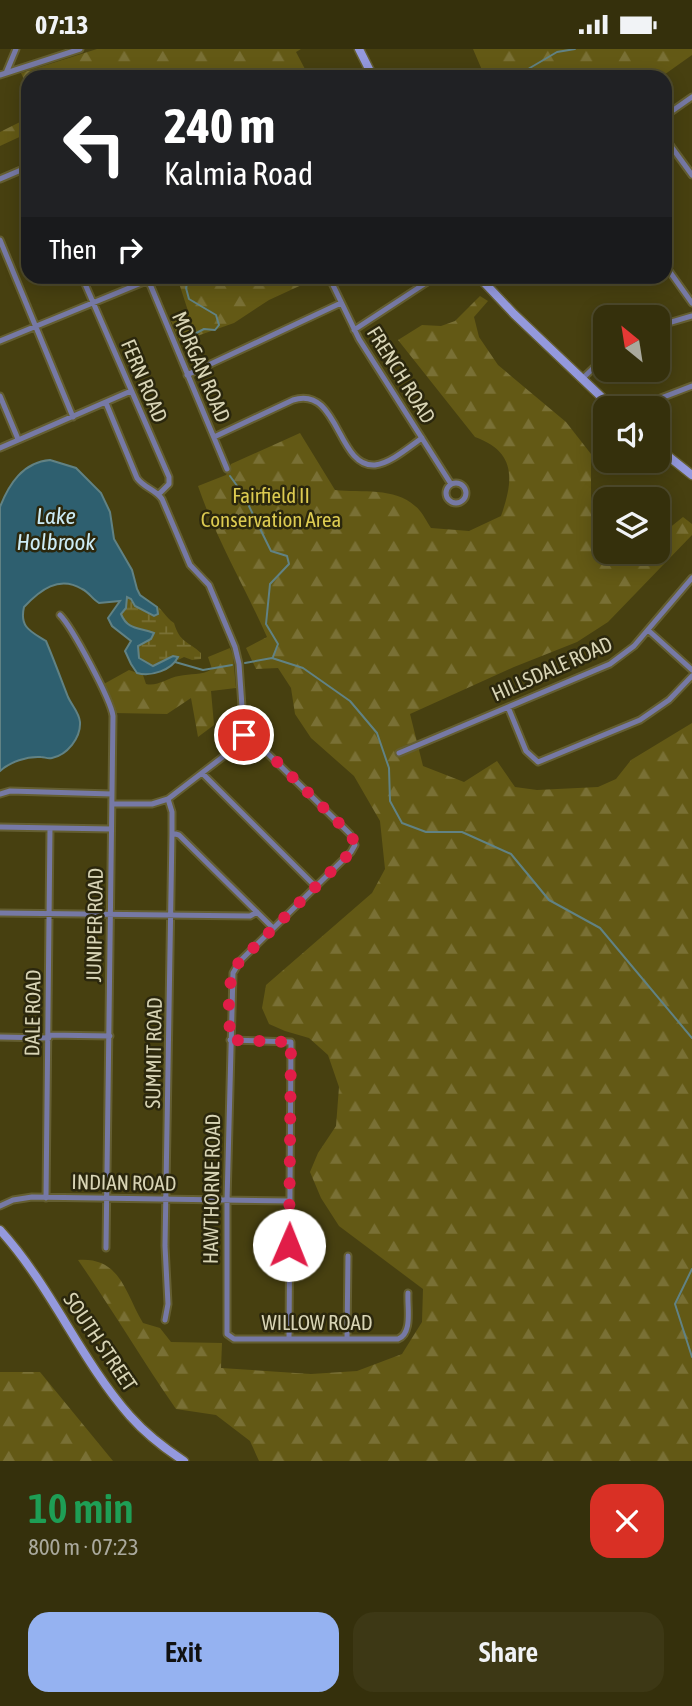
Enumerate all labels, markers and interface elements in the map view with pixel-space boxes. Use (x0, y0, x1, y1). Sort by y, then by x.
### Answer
text: 07:13 (35, 10, 89, 40)
text: 240 m (164, 97, 275, 153)
icon: left (49, 98, 140, 189)
text: Kalmia Road (164, 155, 313, 192)
icon: right (111, 231, 149, 269)
text: Then (49, 235, 97, 265)
north arrow (593, 305, 670, 381)
map controls (593, 305, 670, 564)
street label: MORGAN ROAD (168, 308, 236, 426)
street label: FRENCH ROAD (363, 322, 441, 427)
street label: FERN ROAD (117, 336, 173, 426)
button: sound (593, 396, 670, 473)
park label: Fairfield II Conservation Area (201, 483, 341, 531)
button: layers (593, 487, 670, 564)
water label: Lake Holbrook (16, 503, 96, 555)
street label: HILLSDALE ROAD (488, 631, 616, 705)
pin (214, 705, 274, 765)
icon: arrive (225, 716, 263, 754)
street label: JUNIPER ROAD (81, 868, 107, 982)
street label: DALE ROAD (19, 969, 45, 1056)
street label: SUMMIT ROAD (140, 997, 166, 1109)
street label: HAWTHORNE ROAD (198, 1114, 224, 1264)
street label: INDIAN ROAD (71, 1169, 177, 1195)
position arrow (252, 1208, 326, 1282)
street label: SOUTH STREET (59, 1288, 142, 1395)
street label: WILLOW ROAD (261, 1310, 373, 1334)
text: 10 min (28, 1484, 134, 1532)
button: close (590, 1484, 664, 1558)
text: 800 m · 07:23 (28, 1534, 139, 1560)
button: Exit (28, 1612, 339, 1692)
button: Share (353, 1612, 664, 1692)

